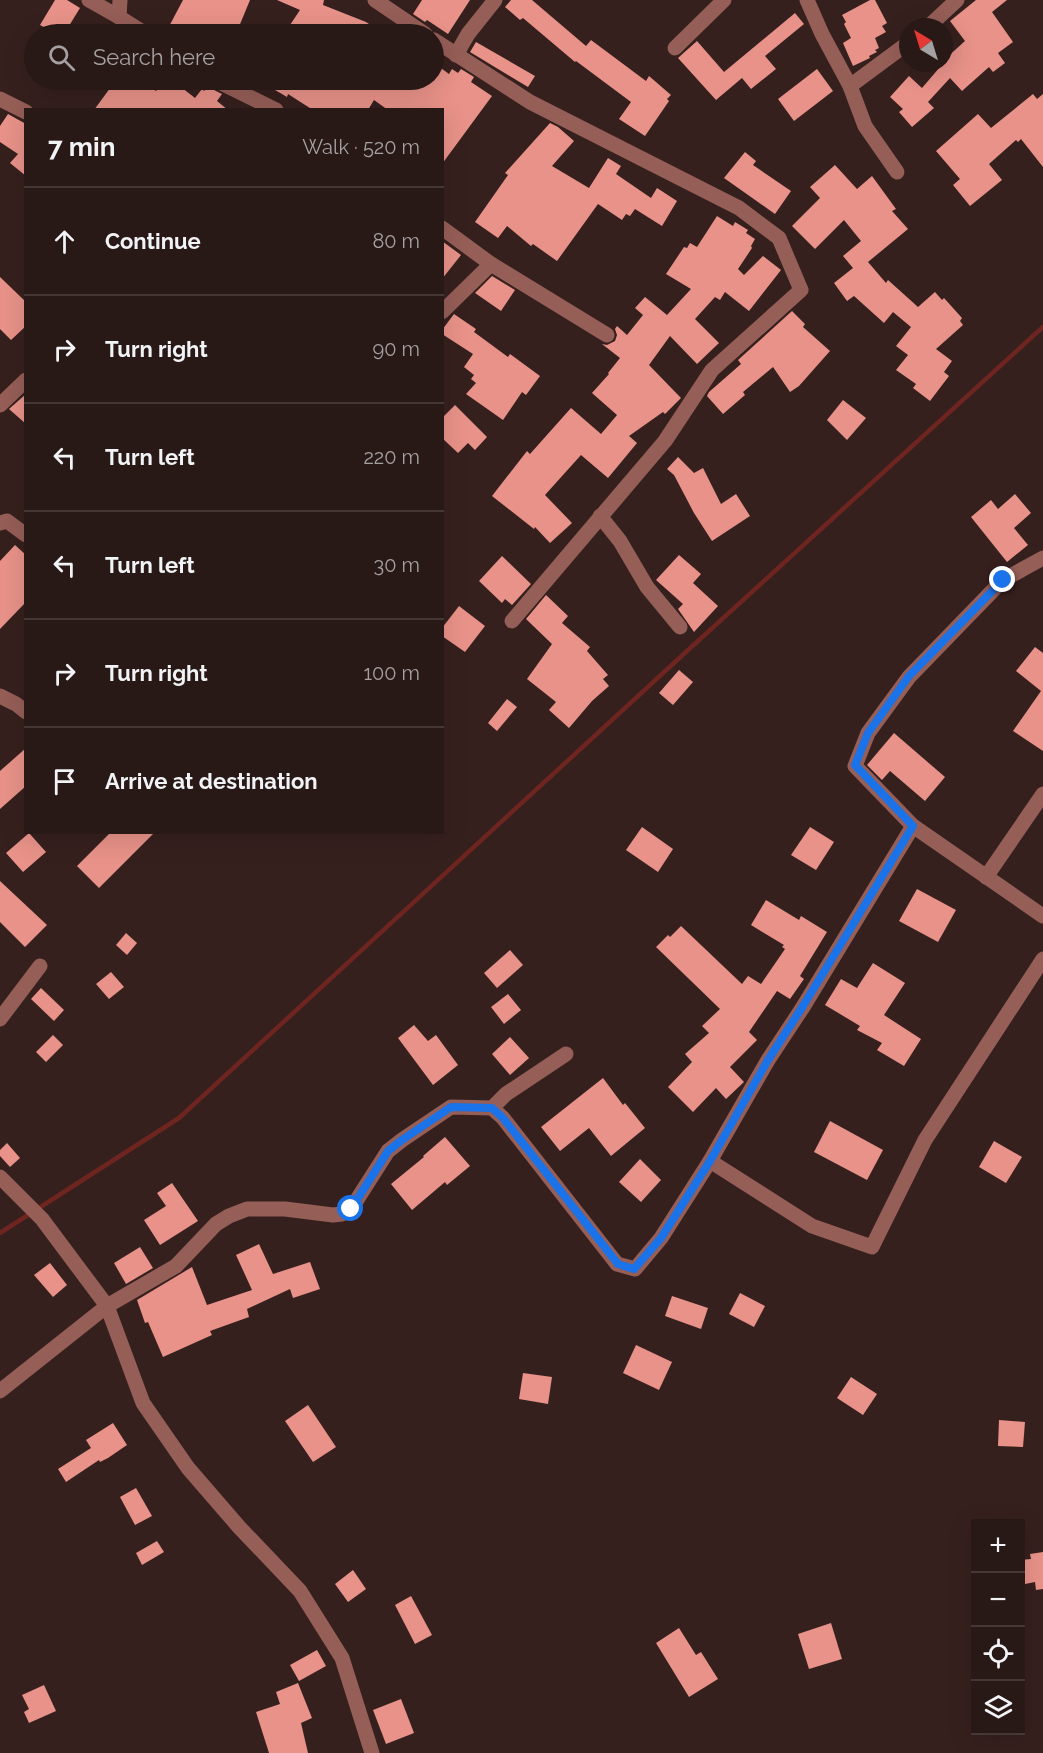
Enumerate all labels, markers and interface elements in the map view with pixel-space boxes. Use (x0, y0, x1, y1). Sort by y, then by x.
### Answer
north arrow (899, 18, 953, 72)
search box (24, 24, 444, 90)
icon: search (45, 41, 78, 74)
text: Search here (93, 44, 215, 70)
text: 7 min (48, 132, 115, 162)
text: Walk · 520 m (302, 135, 420, 159)
icon: ahead (48, 225, 81, 258)
text: Continue (105, 228, 201, 254)
text: 80 m (372, 229, 420, 253)
icon: right (48, 333, 81, 366)
text: Turn right (105, 336, 208, 362)
text: 90 m (373, 337, 420, 361)
icon: left (48, 441, 81, 474)
text: Turn left (105, 444, 195, 470)
text: 220 m (363, 445, 420, 469)
icon: left (48, 549, 81, 582)
text: Turn left (105, 552, 195, 578)
text: 30 m (374, 553, 420, 577)
route end (989, 566, 1015, 592)
icon: right (48, 657, 81, 690)
text: Turn right (105, 660, 208, 686)
text: 100 m (363, 661, 420, 685)
icon: arrive (48, 765, 81, 798)
text: Arrive at destination (105, 768, 318, 794)
route start (337, 1195, 363, 1221)
map controls (971, 1519, 1025, 1735)
button: + (971, 1519, 1025, 1573)
button: − (971, 1573, 1025, 1627)
button: locate (971, 1627, 1025, 1681)
button: layers (971, 1681, 1025, 1735)

